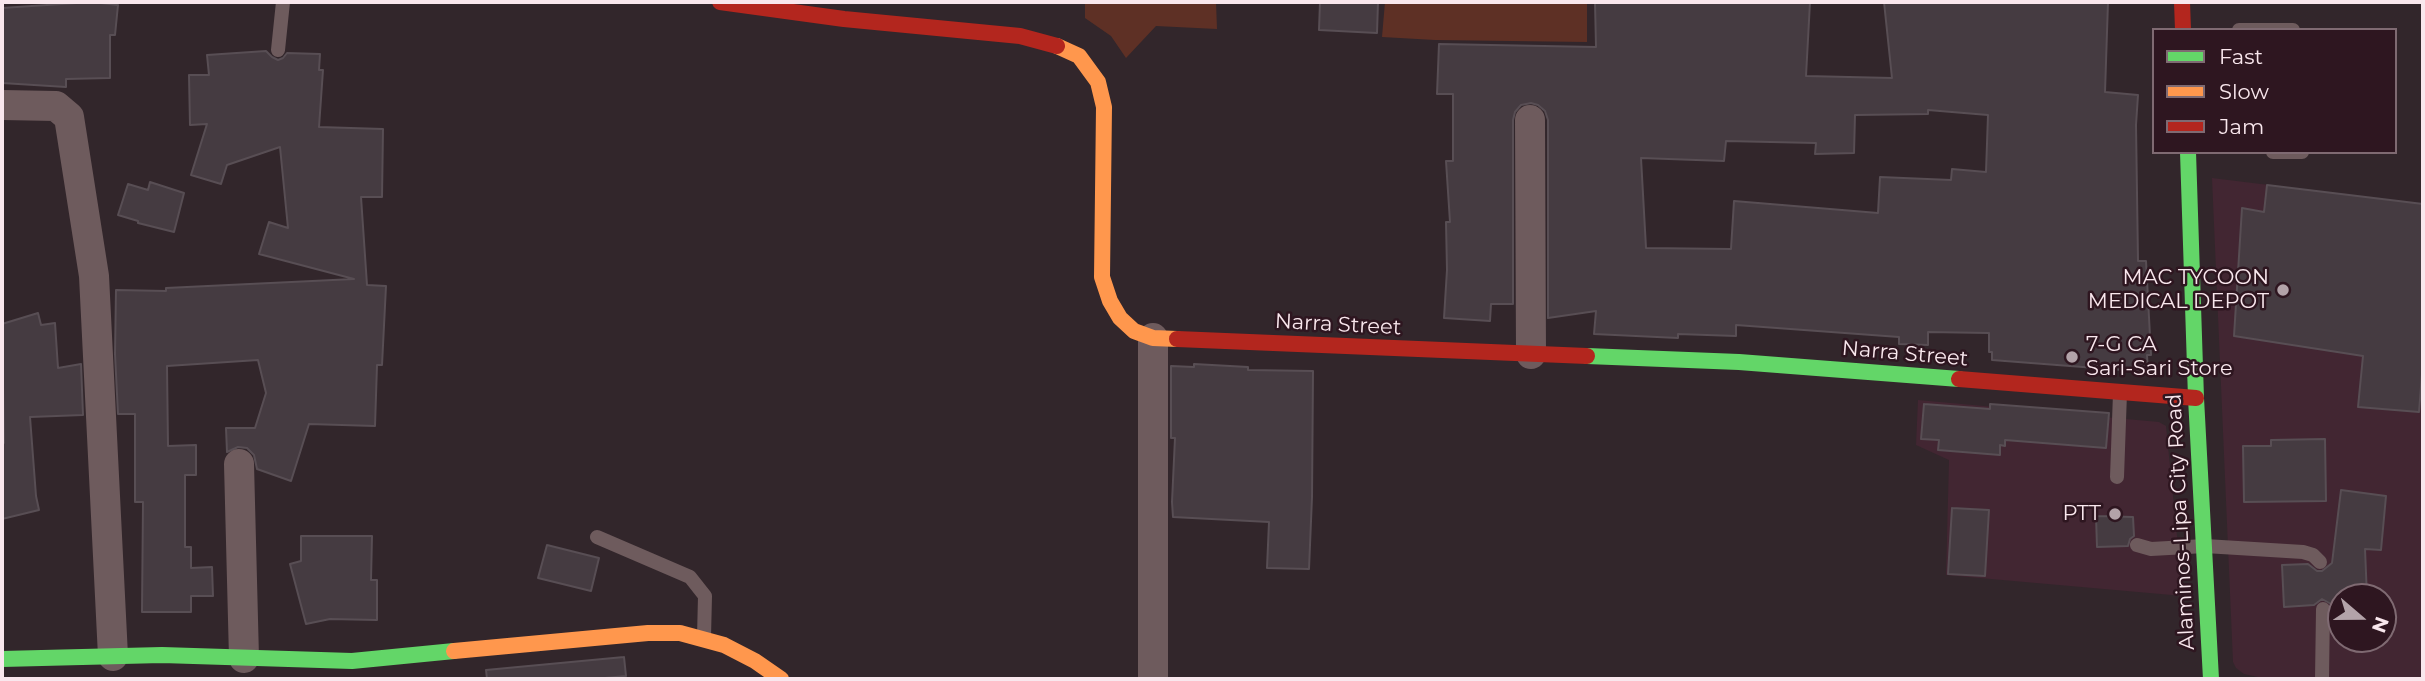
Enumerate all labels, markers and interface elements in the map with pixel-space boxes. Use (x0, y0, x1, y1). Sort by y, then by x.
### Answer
legend (2152, 28, 2397, 154)
text: Fast (2219, 44, 2263, 69)
text: Slow (2219, 79, 2269, 104)
text: Jam (2219, 114, 2264, 139)
place label: MAC TYCOON MEDICAL DEPOT (2088, 265, 2269, 315)
marker: MAC TYCOON MEDICAL DEPOT (2275, 282, 2291, 298)
street label: Narra Street (1274, 309, 1402, 341)
place label: 7-G CA Sari-Sari Store (2086, 332, 2233, 382)
street label: Narra Street (1841, 336, 1969, 372)
marker: 7-G CA Sari-Sari Store (2064, 349, 2080, 365)
street label: Alaminos-Lipa City Road (2162, 393, 2200, 651)
place label: PTT (2062, 501, 2101, 527)
marker: PTT (2107, 506, 2123, 522)
north arrow (2327, 583, 2397, 653)
text: N (2367, 614, 2394, 636)

